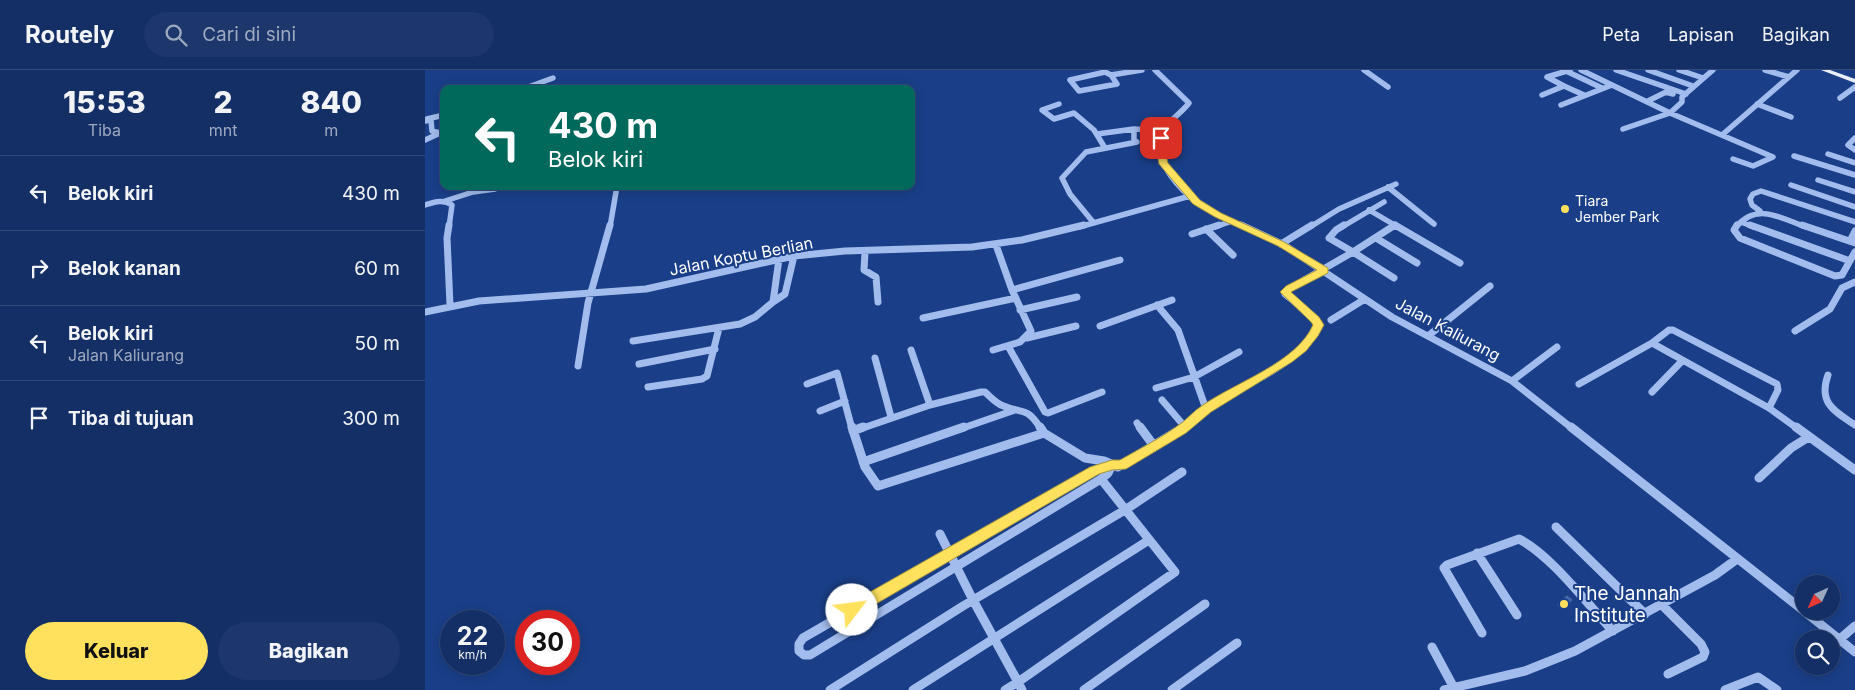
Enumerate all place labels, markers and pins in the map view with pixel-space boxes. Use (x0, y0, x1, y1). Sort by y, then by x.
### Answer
pin (1140, 117, 1182, 159)
place label: Tiara Jember Park (1575, 192, 1660, 225)
marker: Tiara Jember Park (1559, 203, 1571, 215)
place label: The Jannah Institute (1574, 582, 1680, 627)
marker: The Jannah Institute (1558, 598, 1570, 610)

